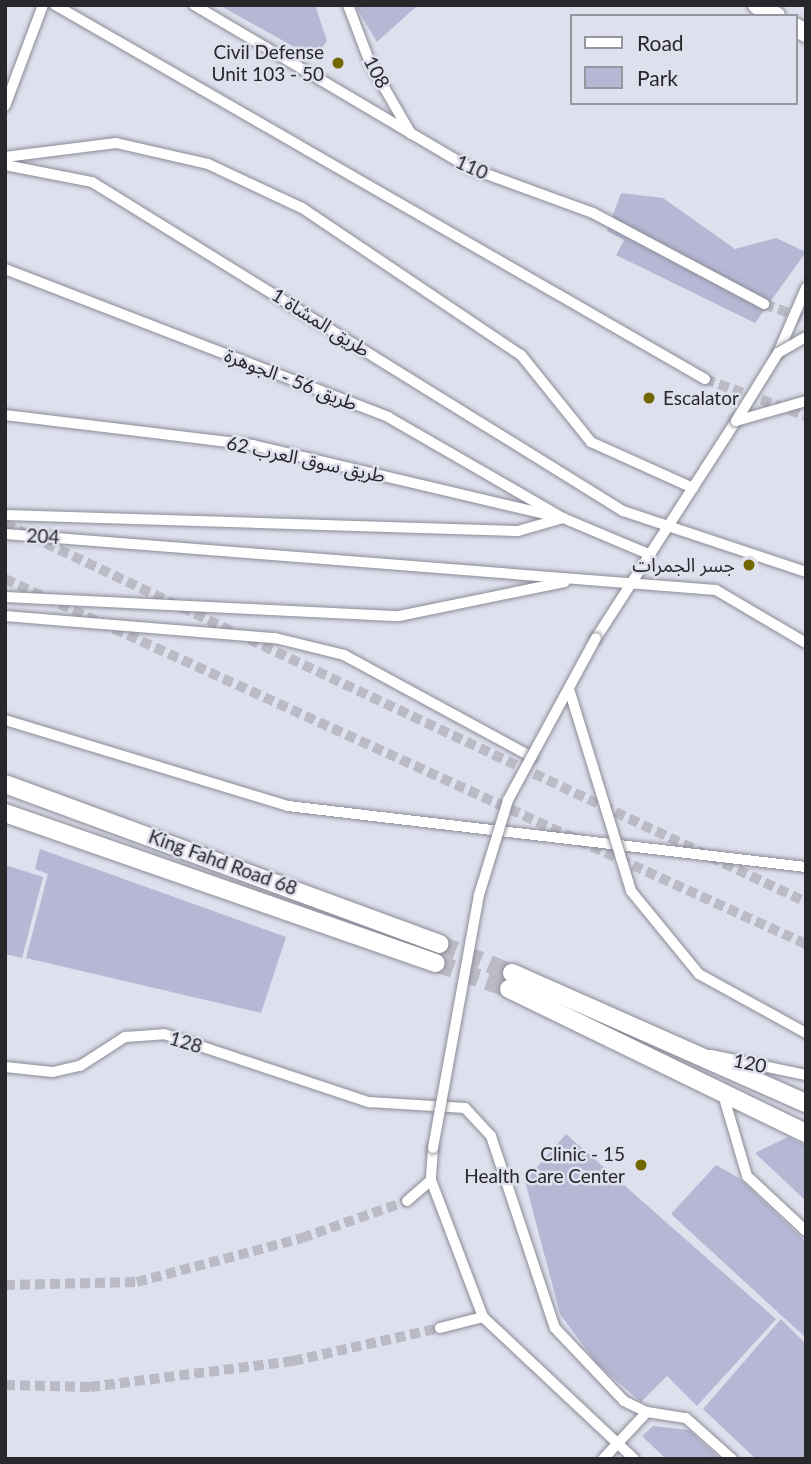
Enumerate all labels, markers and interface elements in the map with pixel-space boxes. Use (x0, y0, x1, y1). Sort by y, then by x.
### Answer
legend (570, 14, 797, 105)
text: Road (637, 30, 684, 55)
place label: Civil Defense Unit 103 - 50 (212, 41, 324, 85)
street label: 108 (359, 52, 395, 92)
marker: Civil Defense Unit 103 - 50 (330, 55, 346, 71)
text: Park (637, 65, 678, 90)
street label: 110 (452, 150, 492, 184)
street label: طريق المشاة 1 (268, 283, 374, 361)
street label: طريق 56 - الجوهرة (221, 343, 361, 415)
place label: Escalator (663, 387, 739, 409)
marker: Escalator (641, 390, 657, 406)
street label: طريق سوق العرب 62 (224, 431, 388, 487)
street label: 204 (26, 524, 60, 548)
place label: جسر الجمرات (632, 554, 735, 576)
marker: جسر الجمرات (741, 557, 757, 573)
street label: King Fahd Road 68 (146, 825, 300, 899)
street label: 128 (167, 1026, 205, 1058)
street label: 120 (731, 1048, 769, 1078)
place label: Clinic - 15 Health Care Center (464, 1143, 625, 1187)
marker: Clinic - 15 Health Care Center (631, 1155, 651, 1175)

